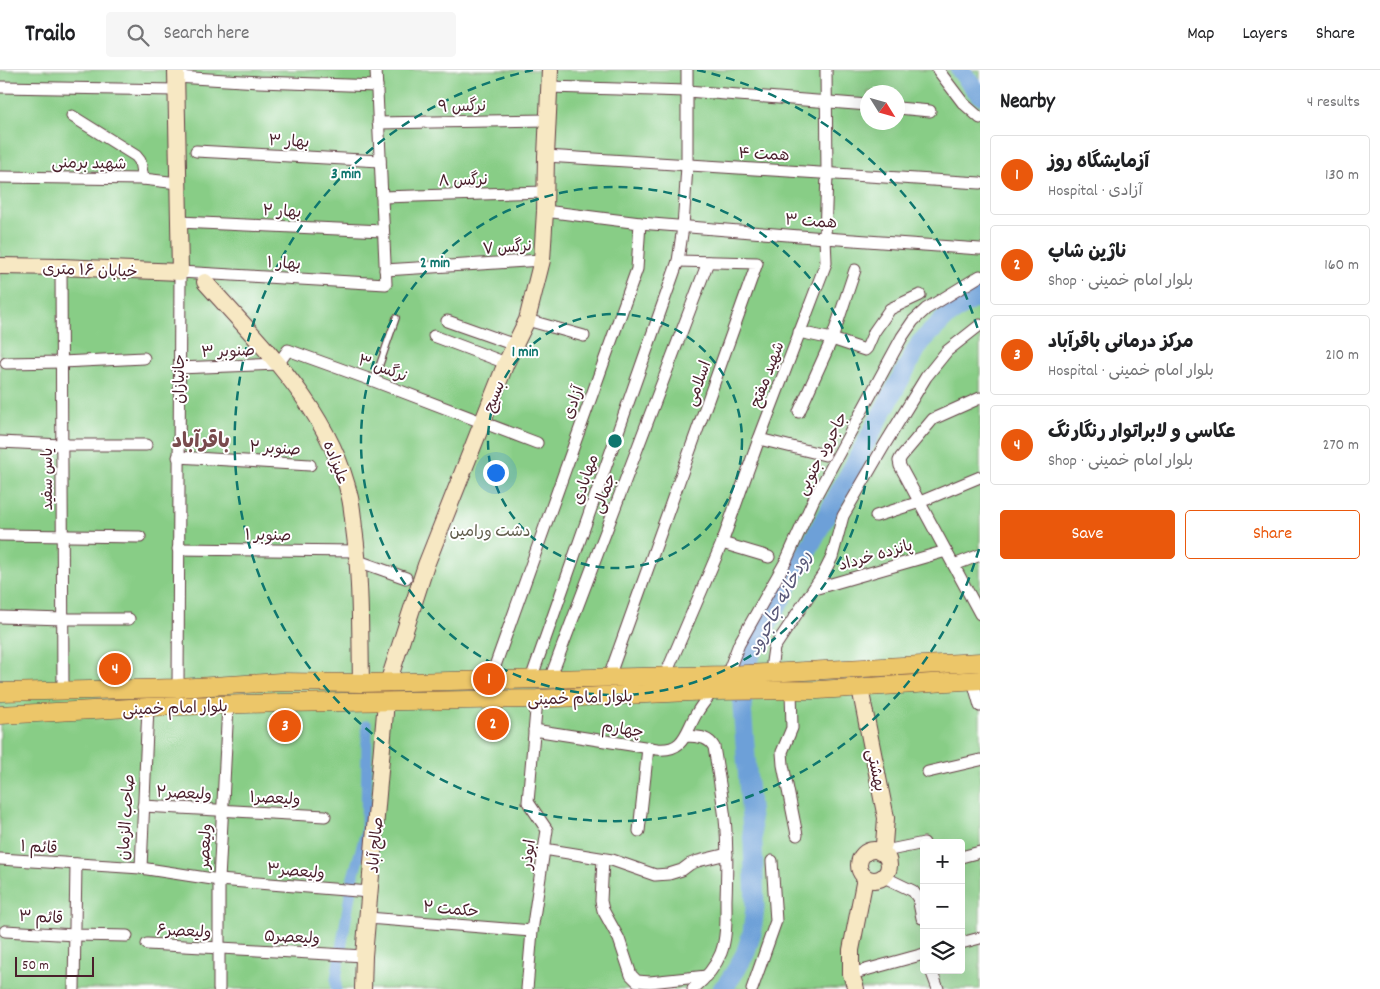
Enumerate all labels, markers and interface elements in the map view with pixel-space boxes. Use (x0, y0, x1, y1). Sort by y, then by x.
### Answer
search box (106, 12, 456, 57)
text: Trailo (25, 18, 76, 52)
icon: search (124, 21, 152, 49)
text: Search here (164, 21, 249, 48)
text: Map (1187, 22, 1214, 47)
text: Layers (1242, 22, 1288, 47)
text: Share (1316, 22, 1355, 47)
north arrow (860, 85, 905, 130)
text: Nearby (1000, 88, 1055, 118)
text: 4 results (1307, 91, 1360, 114)
street label: نرگس ۹ (438, 96, 486, 119)
street label: بهار ۳ (268, 130, 310, 155)
street label: همت ۴ (738, 143, 790, 168)
text: آزمایشگاه روز (1048, 150, 1149, 177)
street label: شهید برمنی (51, 152, 127, 177)
text: 3 min (331, 164, 361, 186)
text: 1 (1015, 164, 1019, 187)
text: 130 m (1325, 164, 1359, 187)
street label: نرگس ۸ (438, 169, 488, 194)
text: Hospital · آزادی (1048, 180, 1142, 203)
street label: بهار ۲ (262, 200, 302, 225)
street label: همت ۳ (784, 209, 838, 236)
street label: نرگس ۷ (482, 235, 533, 262)
text: ناژین شاپ (1048, 240, 1126, 267)
street label: بهار ۱ (266, 252, 301, 277)
text: 2 min (420, 253, 450, 275)
text: 2 (1014, 254, 1021, 277)
text: 160 m (1324, 254, 1359, 277)
street label: خیابان ۱۶ متری (42, 258, 138, 285)
text: Shop · بلوار امام خمینی (1048, 270, 1193, 293)
text: مرکز درمانی باقرآباد (1048, 330, 1193, 357)
street label: شهید مفتح (745, 338, 791, 411)
street label: صنوبر ۳ (201, 340, 255, 365)
text: 1 min (512, 342, 538, 364)
text: 3 (1013, 344, 1021, 367)
text: 210 m (1325, 344, 1359, 367)
street label: نرگس ۳ (354, 350, 410, 389)
street label: جانبازان (169, 354, 192, 404)
street label: اسلامی (681, 358, 718, 410)
text: Hospital · بلوار امام خمینی (1048, 360, 1214, 383)
street label: بسیج (479, 378, 512, 416)
street label: آزادی (558, 382, 591, 423)
street label: جاجرود جنوبی (792, 409, 855, 500)
text: عکاسی و لابراتوار رنگارنگ (1048, 420, 1235, 447)
district label: باقرآباد (172, 428, 230, 458)
centre of rings (606, 432, 624, 450)
text: 4 (1014, 434, 1020, 457)
text: 270 m (1323, 434, 1359, 457)
street label: صنوبر ۲ (248, 436, 301, 463)
street label: علیزاده (316, 438, 353, 488)
street label: یاس سفید (37, 448, 60, 511)
text: Shop · بلوار امام خمینی (1048, 450, 1193, 473)
street label: مهابادی (567, 451, 606, 508)
your location (483, 460, 509, 486)
street label: جمالی (587, 471, 623, 517)
button: Save (1000, 510, 1175, 559)
button: Share (1185, 510, 1360, 559)
park label: دشت ورامین (449, 521, 531, 544)
street label: صنوبر ۱ (244, 525, 291, 548)
street label: پانزده خرداد (836, 535, 916, 578)
water label: رودخانه جاجرود (743, 547, 820, 661)
pin: 4 (99, 650, 131, 688)
pin: 1 (473, 660, 505, 698)
street label: بلوار امام خمینی (527, 686, 633, 713)
street label: بلوار امام خمینی (122, 696, 228, 723)
pin: 2 (477, 705, 509, 743)
pin: 3 (269, 707, 301, 745)
street label: چهارم (600, 716, 645, 745)
street label: بهشتی (859, 747, 890, 794)
street label: صاحب الزمان (113, 773, 142, 861)
street label: ولیعصر۲ (155, 782, 212, 807)
street label: ولیعصر۱ (249, 787, 301, 812)
street label: صالح آباد (363, 816, 390, 874)
street label: ولیعصر (194, 823, 219, 871)
street label: قائم ۱ (19, 836, 58, 861)
street label: ابوذر (516, 838, 543, 873)
map controls (920, 839, 965, 974)
button: + (920, 839, 965, 884)
street label: ولیعصر۳ (266, 858, 326, 886)
button: − (920, 884, 965, 929)
street label: حکمت ۲ (422, 897, 480, 924)
street label: قائم ۳ (18, 906, 64, 931)
street label: ولیعصر۶ (156, 920, 212, 945)
street label: ولیعصر۵ (263, 926, 321, 951)
button: layers (920, 929, 965, 974)
scale bar (15, 954, 94, 977)
text: 50 m (22, 956, 49, 976)

